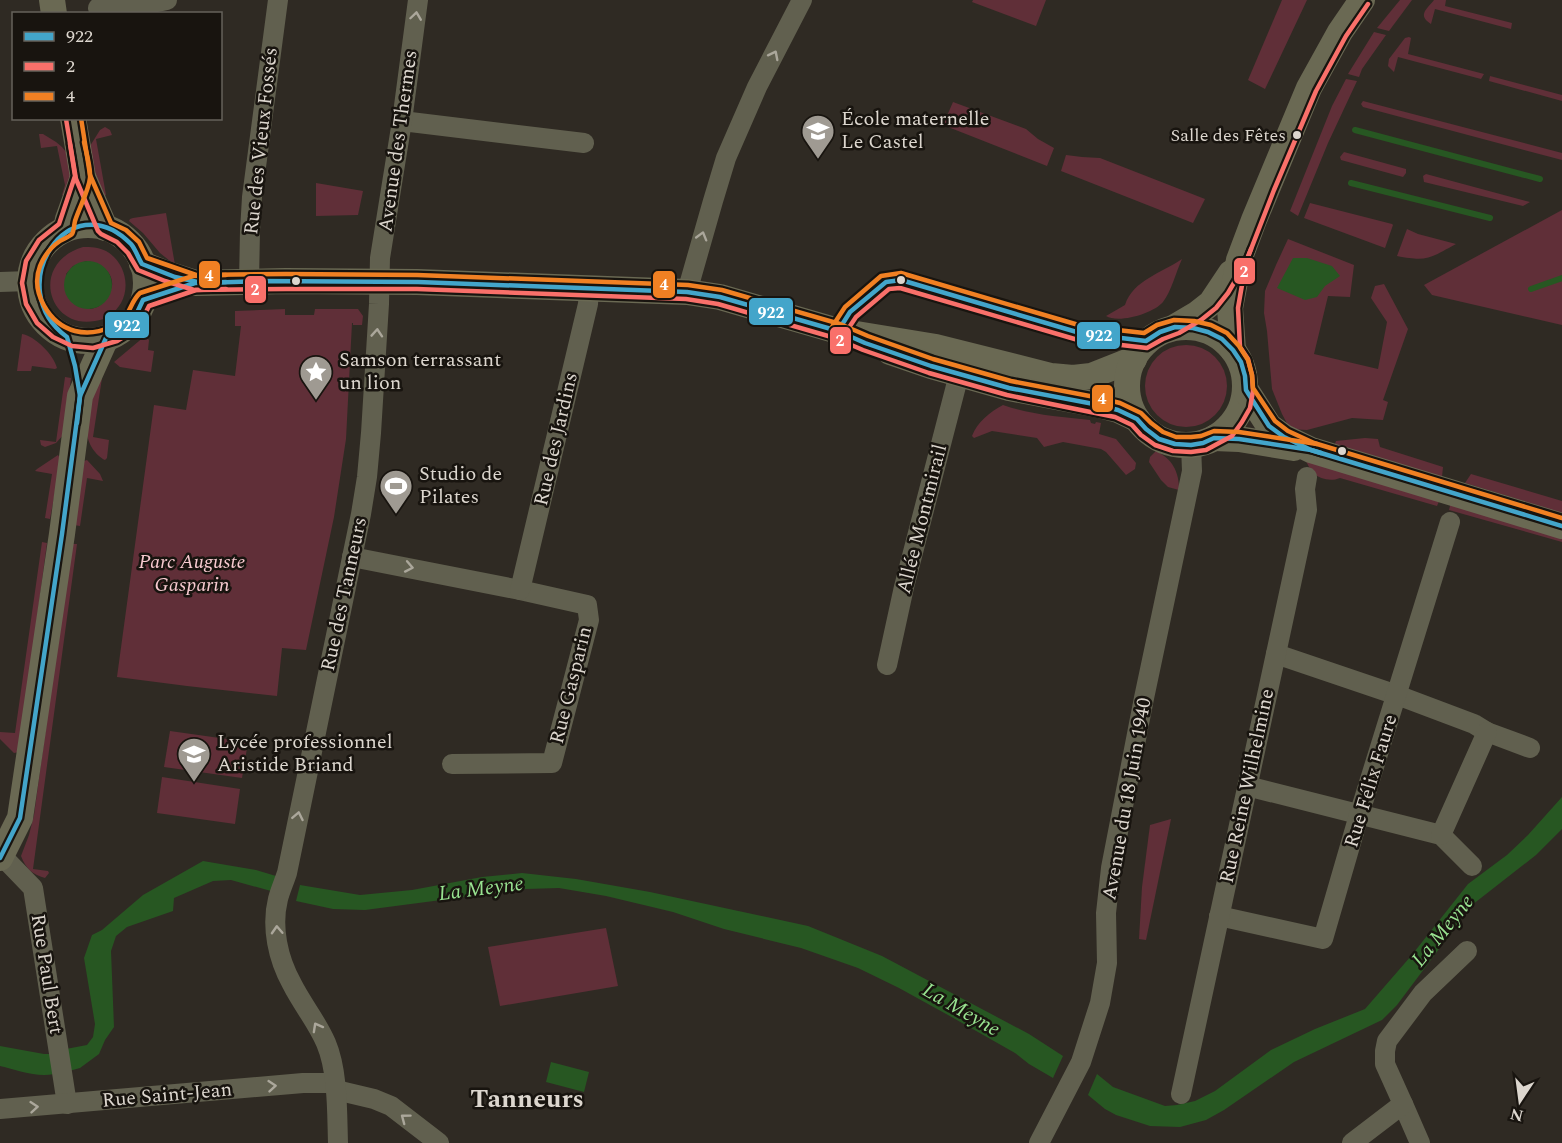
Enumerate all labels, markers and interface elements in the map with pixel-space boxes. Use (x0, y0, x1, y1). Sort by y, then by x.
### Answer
one-way arrow (410, 11, 422, 20)
legend (12, 12, 222, 120)
text: 922 (66, 23, 93, 50)
street label: Rue des Vieux Fossés (236, 46, 286, 236)
street label: Avenue des Thermes (370, 48, 426, 234)
one-way arrow (767, 51, 778, 61)
text: 2 (66, 53, 75, 80)
text: 4 (66, 83, 75, 110)
place label: École maternelle Le Castel (841, 104, 989, 157)
school or university icon: École maternelle Le Castel (800, 113, 836, 160)
place label: Salle des Fêtes (1170, 122, 1286, 149)
marker: Salle des Fêtes (1291, 129, 1303, 141)
one-way arrow (695, 231, 708, 241)
line badge: 2 (1233, 257, 1256, 285)
line badge: 4 (198, 260, 221, 289)
text: 2 (1240, 260, 1249, 284)
text: 4 (205, 264, 214, 288)
line badge: 4 (652, 270, 676, 299)
text: 4 (660, 273, 669, 297)
unlabelled marker (895, 274, 907, 286)
line badge: 2 (244, 275, 267, 304)
unlabelled marker (290, 275, 302, 287)
text: 2 (251, 278, 260, 302)
line badge: 922 (748, 297, 794, 326)
text: 922 (758, 301, 784, 325)
line badge: 922 (104, 311, 150, 339)
text: 922 (114, 314, 140, 338)
line badge: 922 (1076, 321, 1121, 350)
text: 922 (1086, 324, 1112, 348)
line badge: 2 (829, 326, 852, 355)
one-way arrow (371, 328, 384, 337)
text: 2 (836, 329, 845, 353)
place label: Samson terrassant un lion (339, 345, 501, 398)
place icon: Samson terrassant un lion (298, 354, 334, 401)
street label: Rue des Jardins (526, 369, 586, 509)
line badge: 4 (1091, 384, 1114, 413)
text: 4 (1098, 387, 1107, 411)
street label: Allée Montmirail (889, 441, 955, 597)
unlabelled marker (1336, 445, 1348, 457)
place label: Studio de Pilates (419, 459, 502, 512)
sports icon: Studio de Pilates (378, 468, 414, 515)
street label: Rue des Tanneurs (313, 514, 375, 674)
park label: Parc Auguste Gasparin (139, 547, 246, 600)
one-way arrow (404, 560, 414, 573)
street label: Rue Gasparin (542, 623, 600, 747)
street label: Rue Reine Wilhelmine (1212, 686, 1282, 886)
street label: Avenue du 18 Juin 1940 (1094, 695, 1160, 903)
street label: Rue Félix Faure (1336, 711, 1406, 851)
place label: Lycée professionnel Aristide Briand (217, 727, 393, 780)
school or university icon: Lycée professionnel Aristide Briand (176, 736, 212, 783)
one-way arrow (291, 811, 304, 821)
water label: La Meyne (437, 868, 525, 910)
water label: La Meyne (1404, 888, 1482, 974)
street label: Rue Paul Bert (23, 912, 71, 1036)
one-way arrow (270, 926, 283, 935)
water label: La Meyne (916, 975, 1006, 1045)
one-way arrow (313, 1023, 324, 1034)
north arrow (1490, 1071, 1550, 1131)
street label: Rue Saint-Jean (101, 1074, 233, 1116)
district label: Tanneurs (470, 1079, 584, 1119)
one-way arrow (268, 1080, 277, 1093)
one-way arrow (29, 1100, 38, 1113)
text: N (1508, 1101, 1526, 1128)
one-way arrow (401, 1114, 412, 1125)

